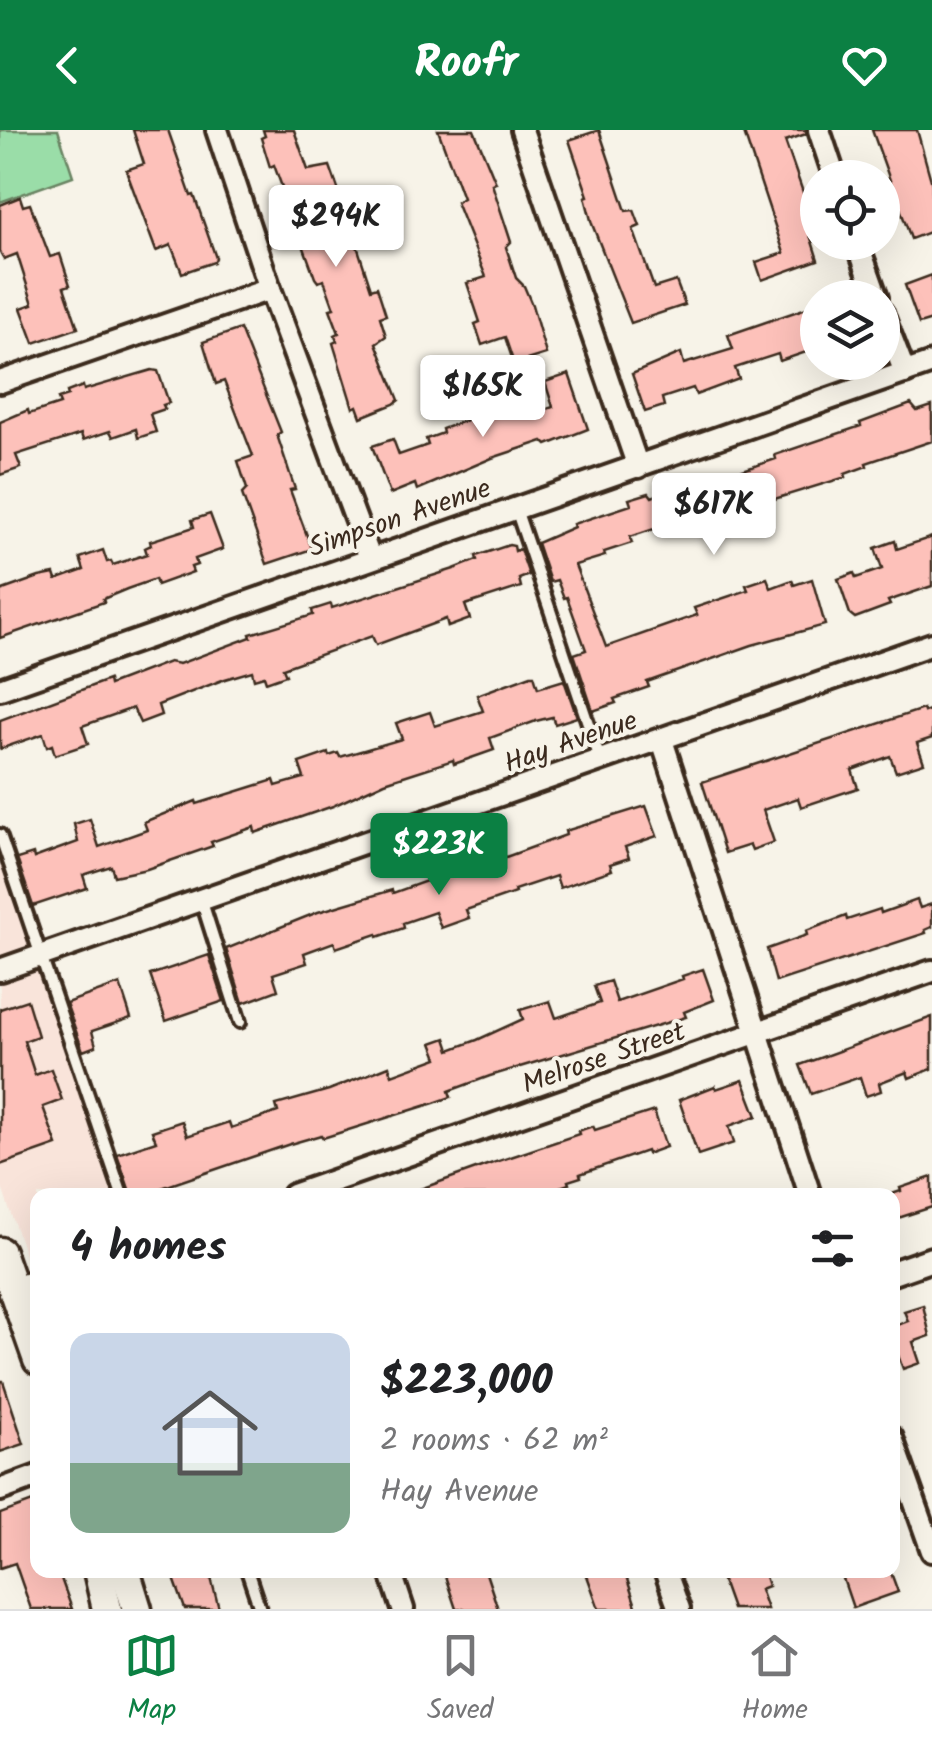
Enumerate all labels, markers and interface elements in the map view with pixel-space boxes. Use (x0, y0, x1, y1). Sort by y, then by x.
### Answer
text: Roofr (414, 29, 518, 101)
icon: back (40, 38, 95, 93)
icon: heart (837, 38, 892, 93)
map controls (800, 160, 900, 380)
button: locate (800, 160, 900, 260)
pin: $294K (266, 185, 406, 270)
text: $294K (291, 192, 381, 243)
button: layers (800, 280, 900, 380)
pin: $165K (413, 355, 553, 440)
text: $165K (442, 362, 524, 413)
street label: Simpson Avenue (303, 467, 498, 571)
pin: $617K (644, 473, 784, 558)
text: $617K (674, 480, 754, 531)
street label: Hay Avenue (498, 699, 644, 787)
pin: $223K (369, 813, 509, 898)
text: $223K (392, 820, 486, 871)
street label: Melrose Street (516, 1010, 693, 1108)
text: 4 homes (70, 1215, 226, 1282)
icon: filters (805, 1221, 860, 1276)
text: $223,000 (380, 1349, 552, 1416)
icon: home (150, 1373, 270, 1493)
text: 2 rooms · 62 m² (380, 1416, 608, 1467)
text: Hay Avenue (380, 1467, 539, 1518)
tab: Map (124, 1628, 179, 1733)
tab: Saved (427, 1628, 494, 1733)
tab: Home (742, 1628, 808, 1733)

